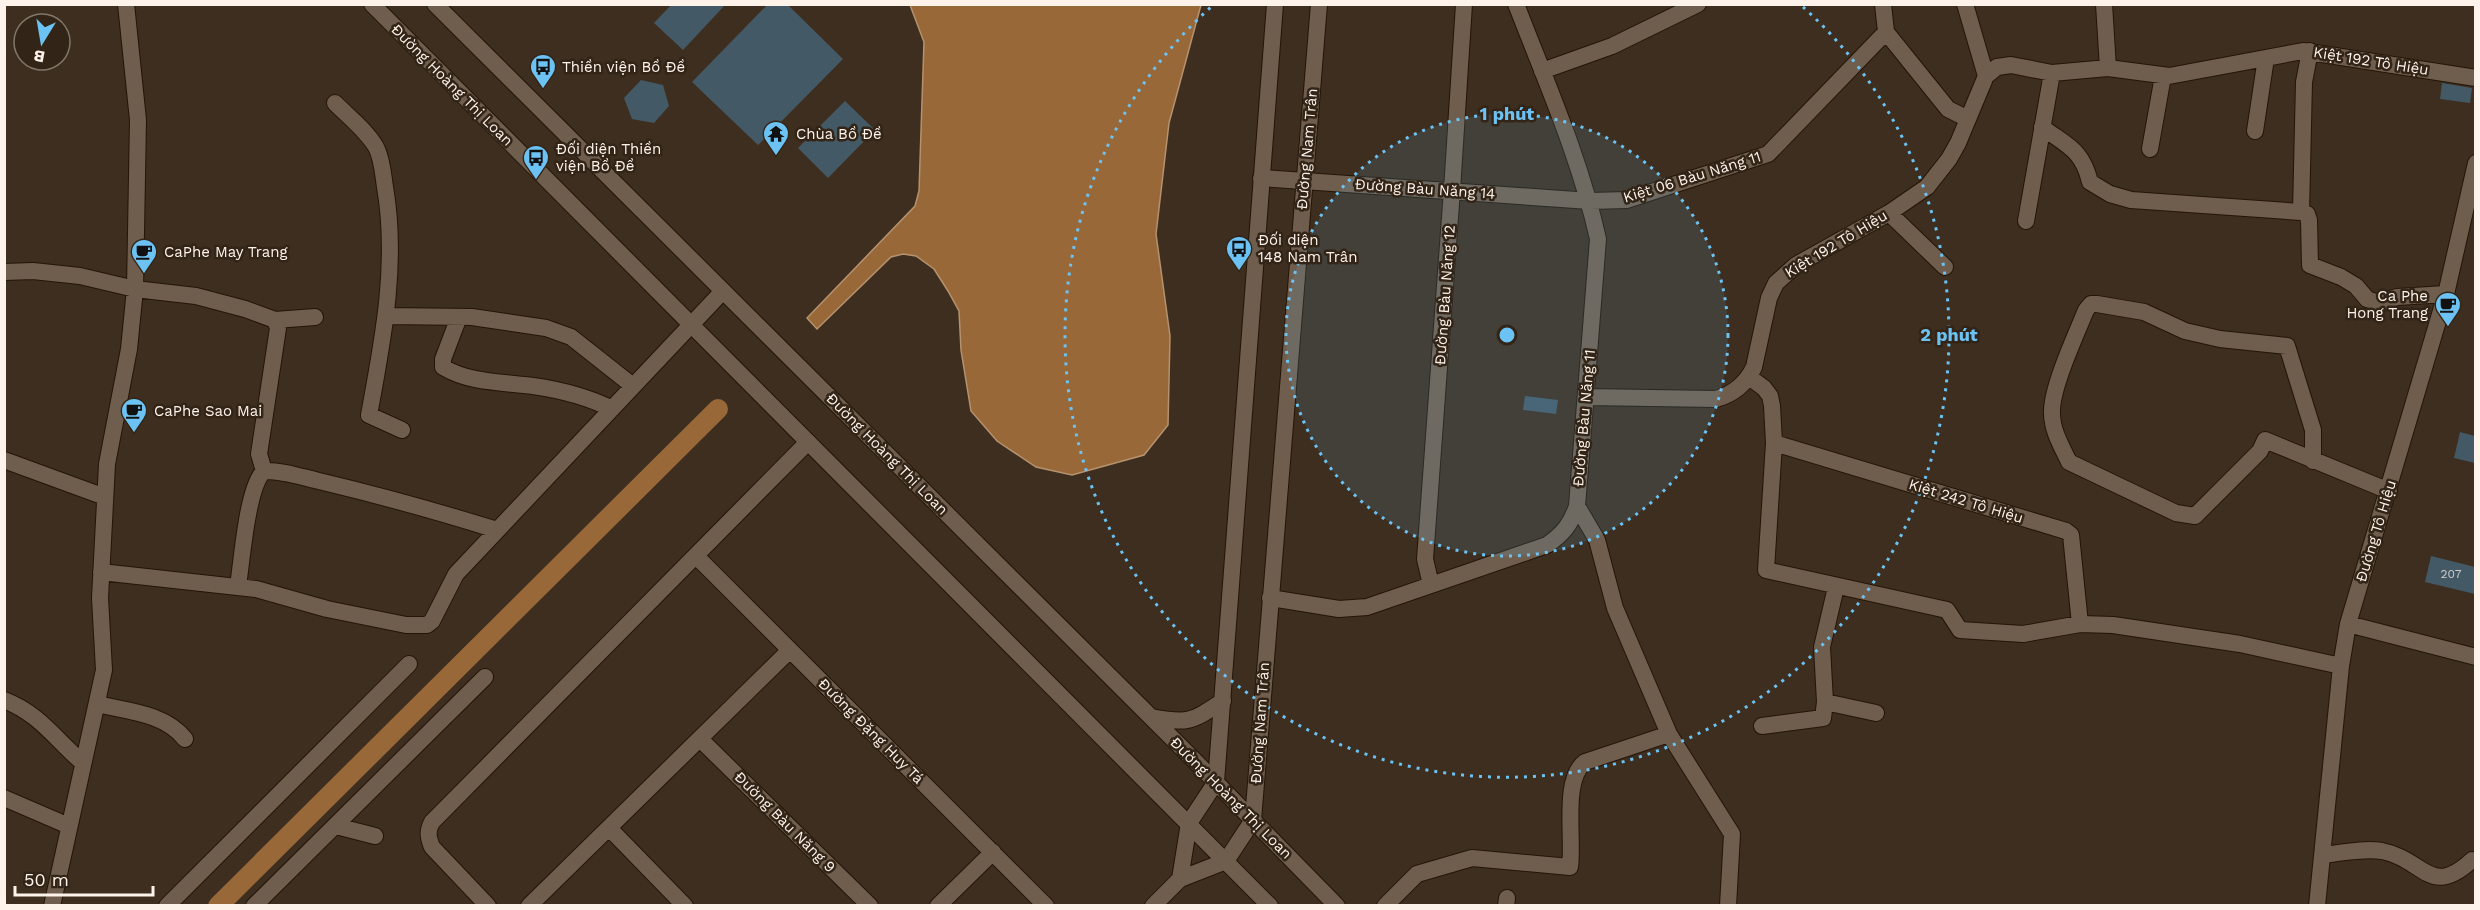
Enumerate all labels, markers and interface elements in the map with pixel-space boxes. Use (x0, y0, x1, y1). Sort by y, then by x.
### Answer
north arrow (12, 12, 72, 72)
street label: Đường Hoàng Thị Loan (387, 20, 517, 150)
street label: Kiệt 192 Tô Hiệu (2312, 43, 2430, 79)
text: B (32, 46, 46, 67)
bus stop icon: Thiền viện Bồ Đề (528, 52, 558, 90)
place label: Thiền viện Bồ Đề (562, 58, 685, 76)
street label: Đường Nam Trân (1293, 88, 1321, 210)
text: 1 phút (1480, 103, 1534, 124)
temple icon: Chùa Bồ Đề (761, 119, 791, 157)
place label: Chùa Bồ Đề (796, 125, 882, 143)
place label: Đối diện Thiền viện Bồ Đề (556, 140, 661, 175)
bus stop icon: Đối diện Thiền viện Bồ Đề (521, 143, 551, 181)
street label: Kiệt 06 Bàu Năng 11 (1621, 147, 1763, 207)
street label: Đường Bàu Năng 14 (1354, 175, 1496, 203)
street label: Kiệt 192 Tô Hiệu (1781, 206, 1891, 282)
street label: Đường Bàu Năng 12 (1431, 224, 1459, 366)
place label: Đối diện 148 Nam Trân (1258, 231, 1358, 266)
bus stop icon: Đối diện 148 Nam Trân (1224, 234, 1254, 272)
cafe icon: CaPhe May Trang (129, 237, 159, 275)
place label: CaPhe May Trang (164, 243, 288, 261)
place label: Ca Phe Hong Trang (2346, 287, 2428, 322)
cafe icon: Ca Phe Hong Trang (2433, 290, 2463, 328)
text: 2 phút (1920, 324, 1978, 345)
centre of rings (1497, 325, 1517, 345)
street label: Đường Bàu Năng 11 (1569, 349, 1599, 487)
street label: Đường Hoàng Thị Loan (822, 389, 952, 519)
cafe icon: CaPhe Sao Mai (119, 396, 149, 434)
place label: CaPhe Sao Mai (154, 402, 262, 420)
street label: Kiệt 242 Tô Hiệu (1906, 475, 2026, 527)
street label: Đường Tô Hiệu (2352, 478, 2400, 584)
house number: 207 (2441, 567, 2462, 581)
street label: Đường Nam Trân (1247, 662, 1273, 784)
street label: Đường Đặng Huy Tá (814, 674, 928, 788)
street label: Đường Hoàng Thị Loan (1166, 733, 1296, 863)
street label: Đường Bàu Năng 9 (731, 768, 839, 876)
scale bar (15, 859, 153, 897)
text: 50 m (24, 869, 69, 890)

